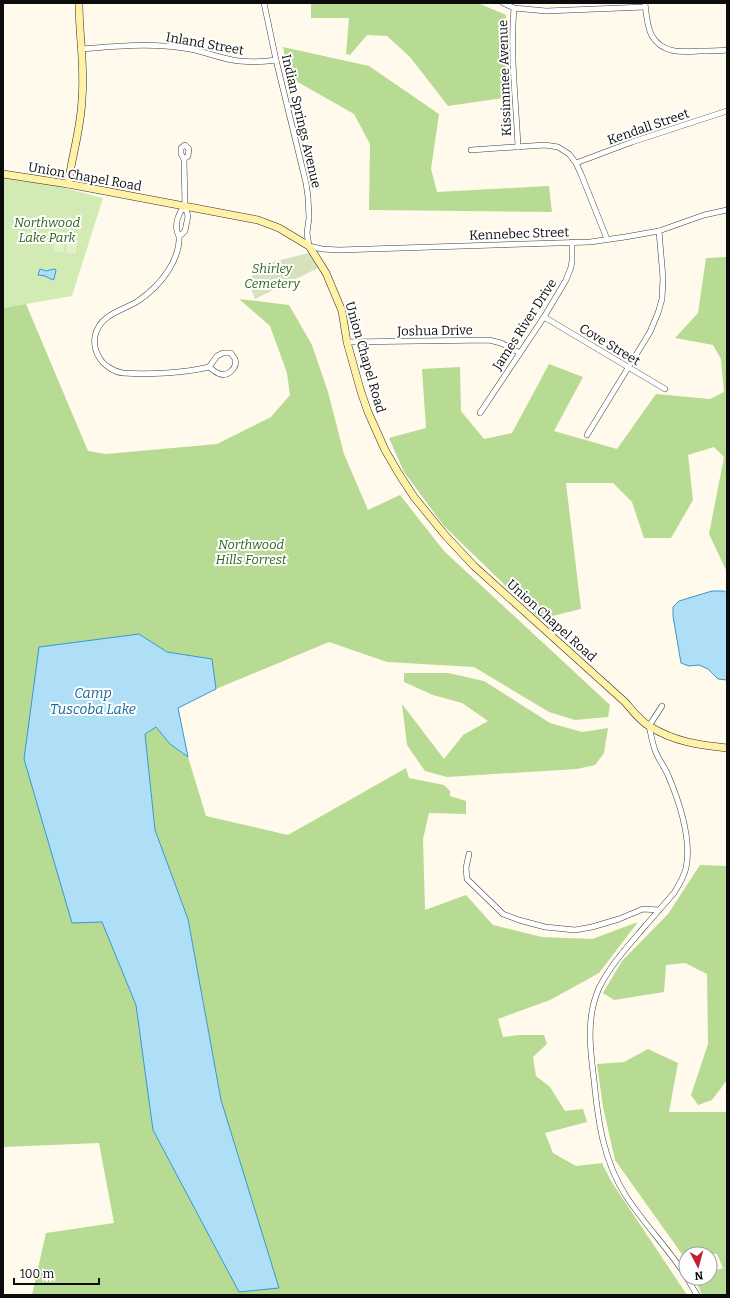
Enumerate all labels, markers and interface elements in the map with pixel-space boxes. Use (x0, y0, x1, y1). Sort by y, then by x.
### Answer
street label: Kissimmee Avenue (495, 19, 514, 136)
street label: Inland Street (165, 29, 245, 58)
street label: Indian Springs Avenue (279, 53, 324, 189)
street label: Kendall Street (605, 105, 691, 147)
street label: Union Chapel Road (27, 159, 143, 194)
park label: Northwood Lake Park (14, 215, 80, 245)
street label: Kennebec Street (469, 224, 570, 243)
park label: Shirley Cemetery (244, 261, 301, 291)
street label: James River Drive (489, 276, 559, 373)
street label: Union Chapel Road (342, 300, 389, 415)
street label: Cove Street (577, 320, 643, 369)
street label: Joshua Drive (396, 322, 473, 339)
park label: Northwood Hills Forrest (215, 537, 287, 567)
street label: Union Chapel Road (504, 576, 600, 665)
water label: Camp Tuscoba Lake (50, 685, 136, 718)
north arrow (678, 1246, 718, 1286)
scale bar (14, 1260, 99, 1286)
text: 100 m (20, 1267, 55, 1281)
text: N (694, 1269, 704, 1282)

